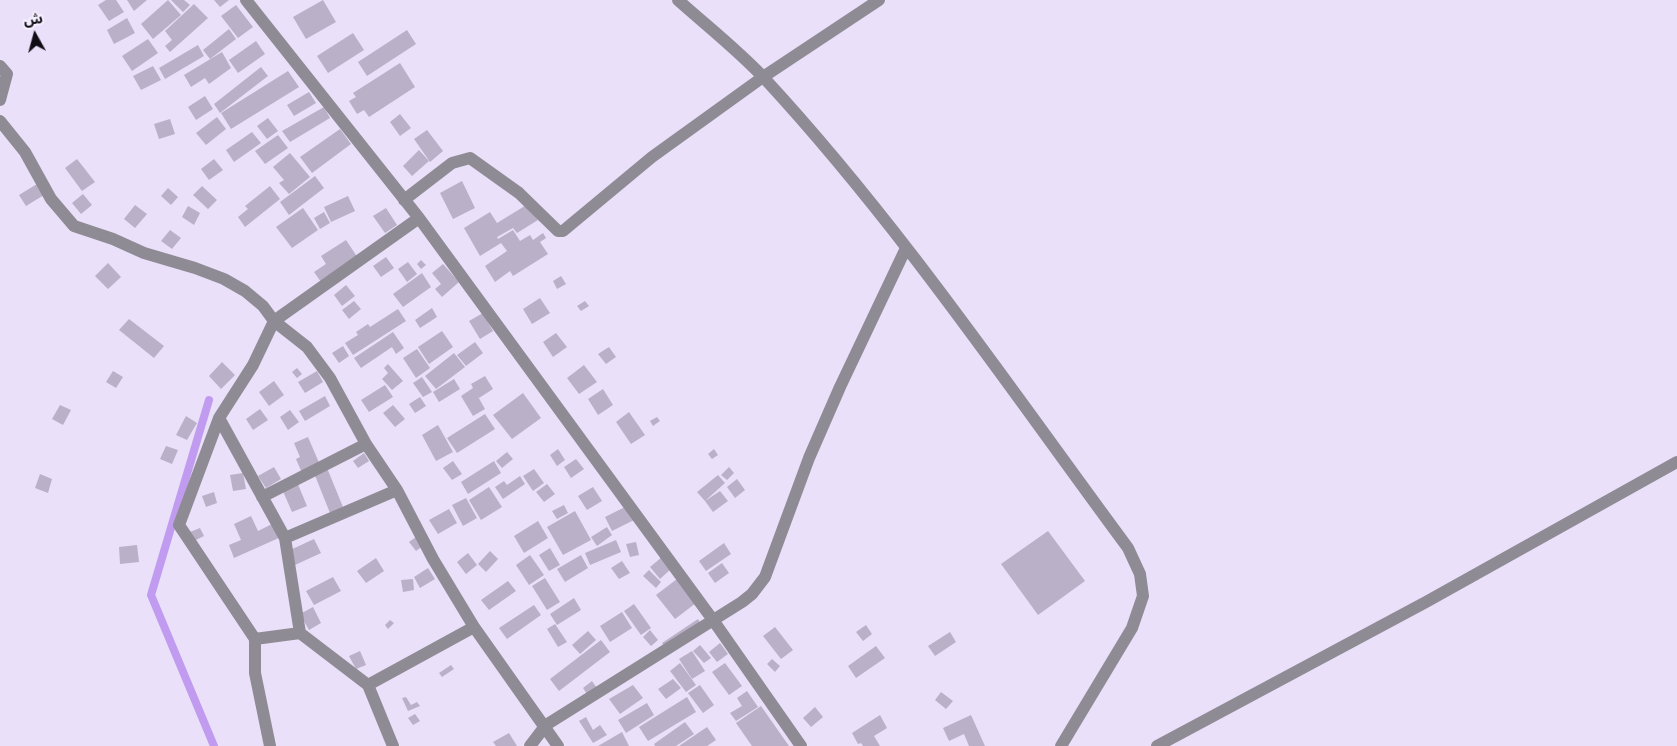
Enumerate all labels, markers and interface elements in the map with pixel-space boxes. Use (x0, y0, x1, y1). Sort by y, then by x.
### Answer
north arrow (10, 10, 60, 60)
text: ش (23, 10, 44, 29)

